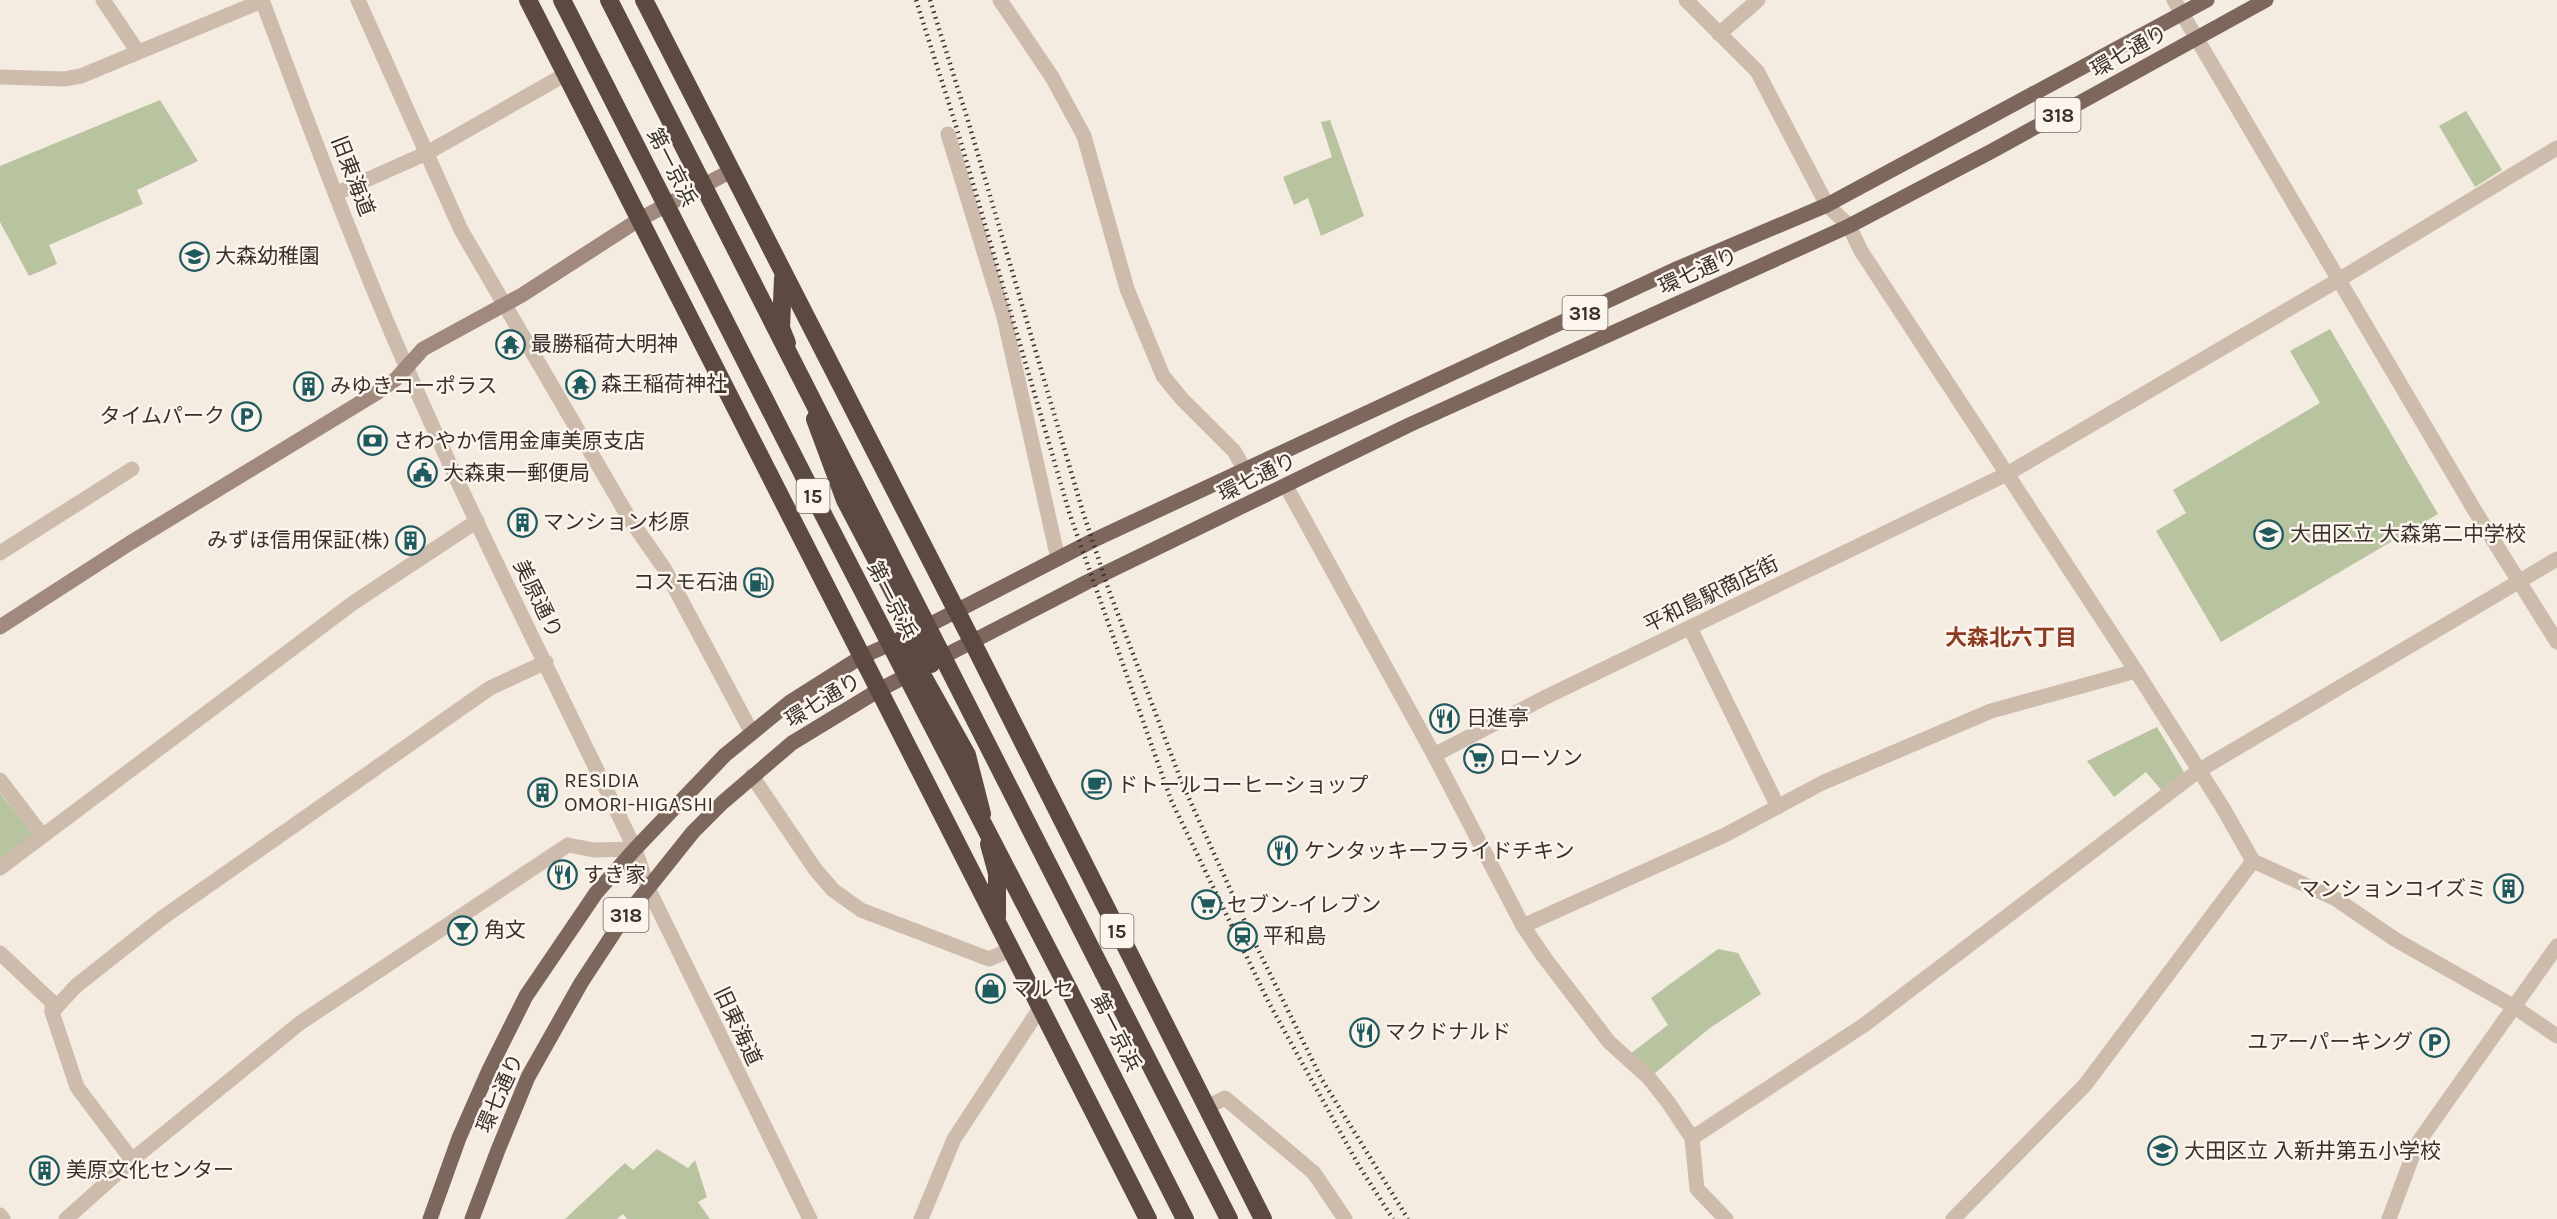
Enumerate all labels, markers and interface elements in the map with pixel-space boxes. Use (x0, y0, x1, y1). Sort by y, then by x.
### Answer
street label: 環七通り (2086, 20, 2172, 82)
road number: 318 (2036, 98, 2080, 132)
street label: 第一京浜 (642, 124, 702, 210)
street label: 旧東海道 (327, 132, 379, 220)
school or university icon: 大森幼稚園 (178, 240, 210, 272)
street label: 環七通り (1655, 243, 1741, 299)
place label: 大森幼稚園 (215, 244, 320, 268)
road number: 318 (1562, 296, 1608, 330)
temple icon: 最勝稲荷大明神 (494, 328, 526, 360)
place label: 最勝稲荷大明神 (531, 332, 678, 356)
temple icon: 森王稲荷神社 (564, 368, 596, 400)
building icon: みゆきコーポラス (293, 370, 325, 402)
place label: 森王稲荷神社 (601, 372, 727, 396)
place label: みゆきコーポラス (330, 374, 498, 398)
parking icon: タイムパーク (230, 400, 262, 432)
place label: タイムパーク (99, 404, 225, 428)
bank icon: さわやか信用金庫美原支店 (356, 425, 388, 457)
place label: さわやか信用金庫美原支店 (393, 429, 645, 453)
street label: 環七通り (1214, 448, 1300, 506)
public building icon: 大森東一郵便局 (406, 457, 438, 489)
place label: 大森東一郵便局 (443, 461, 590, 485)
road number: 15 (796, 479, 830, 513)
building icon: マンション杉原 (506, 506, 538, 538)
place label: マンション杉原 (543, 510, 690, 534)
school or university icon: 大田区立 大森第二中学校 (2253, 518, 2285, 550)
place label: 大田区立 大森第二中学校 (2290, 522, 2526, 546)
building icon: みずほ信用保証(株) (395, 524, 427, 556)
place label: みずほ信用保証(株) (207, 528, 390, 552)
street label: 平和島駅商店街 (1640, 551, 1782, 637)
street label: 美原通り (509, 556, 567, 642)
street label: 第一京浜 (862, 557, 922, 643)
fuel station icon: コスモ石油 (743, 566, 775, 598)
place label: コスモ石油 (633, 570, 738, 594)
district label: 大森北六丁目 (1945, 625, 2077, 651)
street label: 環七通り (781, 668, 865, 732)
restaurant icon: 日進亭 (1429, 702, 1461, 734)
place label: 日進亭 (1466, 706, 1529, 730)
supermarket icon: ローソン (1462, 742, 1494, 774)
place label: ローソン (1499, 746, 1583, 770)
place label: RESIDIA OMORI-HIGASHI (564, 768, 713, 816)
cafe icon: ドトールコーヒーショップ (1080, 769, 1112, 801)
place label: ドトールコーヒーショップ (1117, 773, 1368, 797)
building icon: RESIDIA OMORI-HIGASHI (527, 776, 559, 808)
restaurant icon: ケンタッキーフライドチキン (1267, 835, 1299, 867)
place label: ケンタッキーフライドチキン (1304, 839, 1574, 863)
restaurant icon: すき家 (546, 859, 578, 891)
place label: すき家 (583, 863, 646, 887)
building icon: マンションコイズミ (2492, 873, 2524, 905)
place label: マンションコイズミ (2299, 877, 2487, 901)
supermarket icon: セブン-イレブン (1190, 889, 1222, 921)
place label: セブン-イレブン (1227, 893, 1381, 917)
road number: 318 (604, 898, 648, 932)
bar icon: 角文 (447, 914, 479, 946)
road number: 15 (1100, 914, 1134, 948)
place label: 角文 (484, 918, 526, 942)
station icon: 平和島 (1226, 920, 1258, 952)
place label: 平和島 (1263, 924, 1326, 948)
shop icon: マルセ (974, 973, 1006, 1005)
place label: マルセ (1011, 977, 1074, 1001)
street label: 旧東海道 (709, 983, 767, 1069)
street label: 第一京浜 (1086, 989, 1146, 1075)
restaurant icon: マクドナルド (1348, 1016, 1380, 1048)
place label: マクドナルド (1385, 1020, 1511, 1044)
parking icon: ユアーパーキング (2418, 1026, 2450, 1058)
place label: ユアーパーキング (2247, 1030, 2413, 1054)
street label: 環七通り (472, 1050, 528, 1136)
school or university icon: 大田区立 入新井第五小学校 (2147, 1135, 2179, 1167)
place label: 大田区立 入新井第五小学校 (2184, 1139, 2441, 1163)
building icon: 美原文化センター (29, 1154, 61, 1186)
place label: 美原文化センター (66, 1158, 234, 1182)

